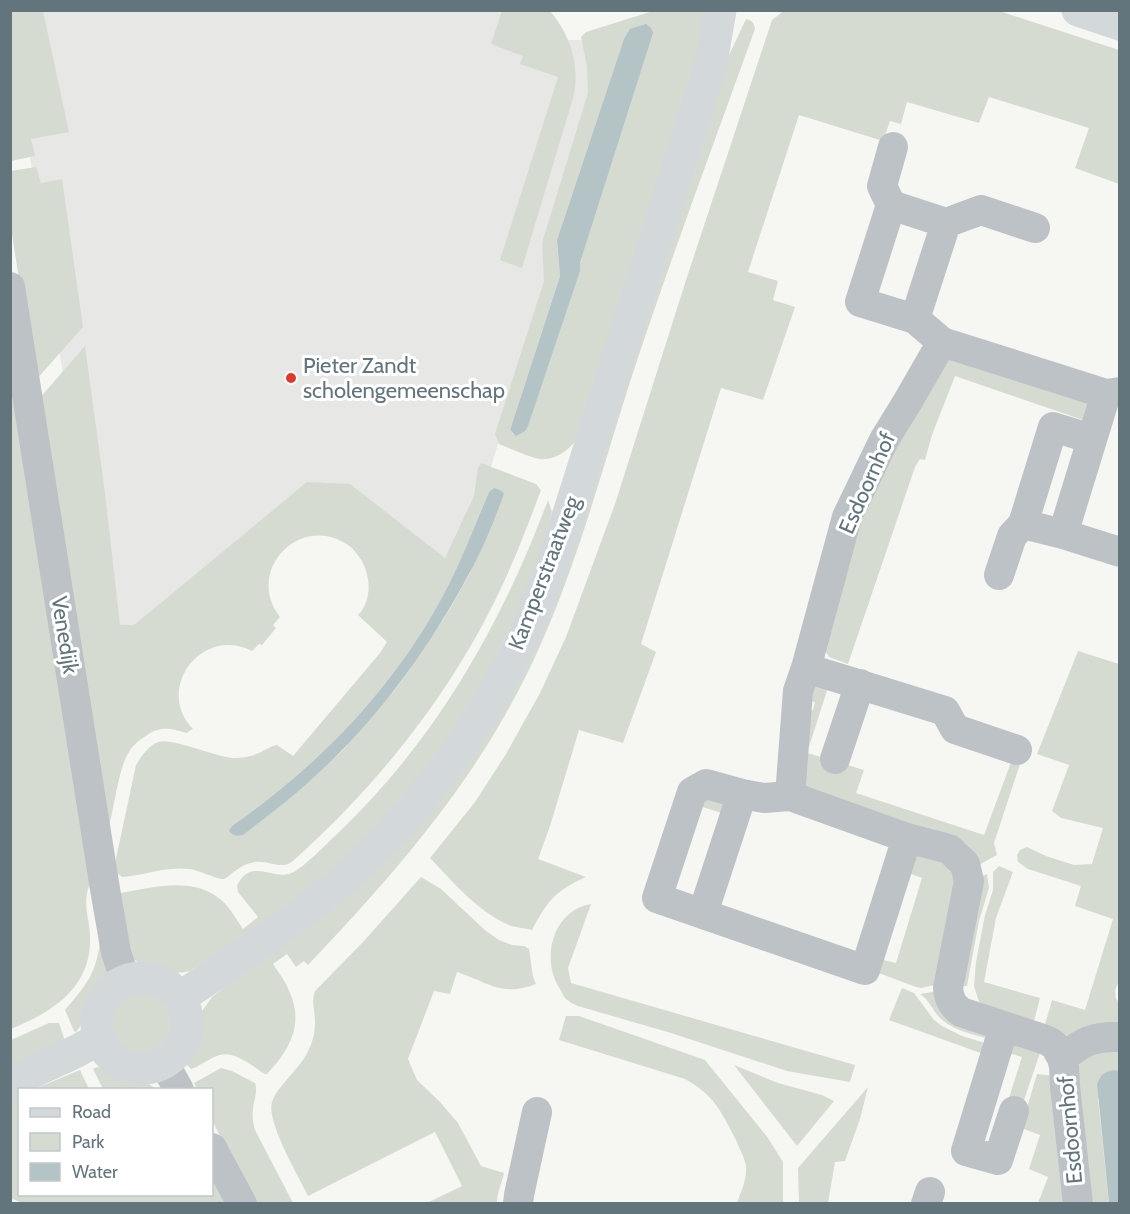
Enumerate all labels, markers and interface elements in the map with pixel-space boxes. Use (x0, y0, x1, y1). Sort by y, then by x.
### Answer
place label: Pieter Zandt scholengemeenschap (303, 352, 505, 404)
marker: Pieter Zandt scholengemeenschap (284, 371, 298, 385)
street label: Esdoornhof (833, 428, 901, 538)
street label: Kamperstraatweg (502, 491, 586, 654)
street label: Venedijk (46, 594, 84, 676)
street label: Esdoornhof (1052, 1075, 1088, 1185)
legend (18, 1088, 213, 1196)
text: Road (72, 1101, 111, 1123)
text: Park (72, 1131, 105, 1153)
text: Water (72, 1161, 118, 1183)

